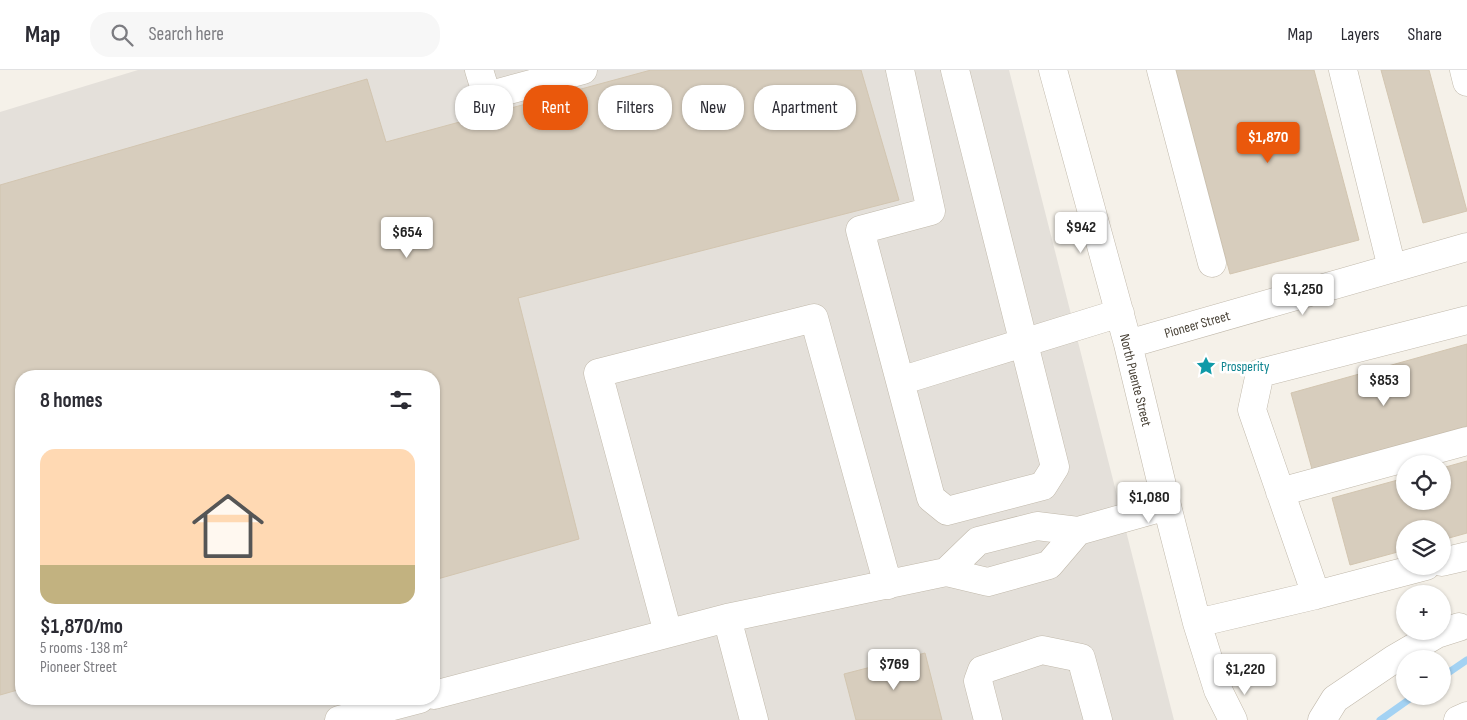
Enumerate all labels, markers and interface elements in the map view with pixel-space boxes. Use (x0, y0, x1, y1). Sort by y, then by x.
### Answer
search box (90, 12, 440, 57)
text: Map (25, 20, 60, 49)
icon: search (108, 21, 136, 49)
text: Search here (148, 23, 224, 46)
text: Map (1288, 24, 1313, 45)
text: Layers (1341, 24, 1380, 45)
text: Share (1408, 24, 1442, 45)
chip: Buy (455, 85, 513, 130)
chip: Rent (523, 85, 588, 130)
chip: Filters (598, 85, 672, 130)
chip: New (682, 85, 744, 130)
chip: Apartment (754, 85, 856, 130)
pin: $1,870 (1227, 122, 1309, 164)
text: $1,870 (1248, 128, 1288, 147)
pin: $942 (1051, 212, 1111, 254)
pin: $654 (377, 216, 437, 259)
text: $942 (1066, 218, 1096, 237)
text: $654 (392, 223, 422, 242)
pin: $1,250 (1262, 274, 1344, 316)
text: $1,250 (1283, 280, 1323, 299)
street label: Pioneer Street (1162, 307, 1232, 342)
street label: North Puente Street (1116, 332, 1155, 428)
place icon: Prosperity (1195, 355, 1217, 377)
place label: Prosperity (1221, 358, 1270, 375)
pin: $853 (1354, 364, 1414, 407)
text: $853 (1369, 371, 1399, 390)
icon: filters (387, 386, 415, 414)
text: 8 homes (40, 388, 103, 413)
map controls (1396, 455, 1451, 705)
button: locate (1396, 455, 1451, 510)
icon: home (183, 481, 273, 571)
pin: $1,080 (1108, 482, 1190, 524)
text: $1,080 (1128, 488, 1170, 507)
button: layers (1396, 520, 1451, 575)
button: + (1396, 585, 1451, 640)
text: $1,870/mo (40, 614, 123, 639)
text: 5 rooms · 138 m² (40, 639, 128, 658)
pin: $769 (864, 648, 924, 691)
button: − (1396, 650, 1451, 705)
pin: $1,220 (1204, 654, 1286, 696)
text: $769 (879, 655, 909, 674)
text: Pioneer Street (40, 658, 117, 677)
text: $1,220 (1225, 660, 1265, 679)

